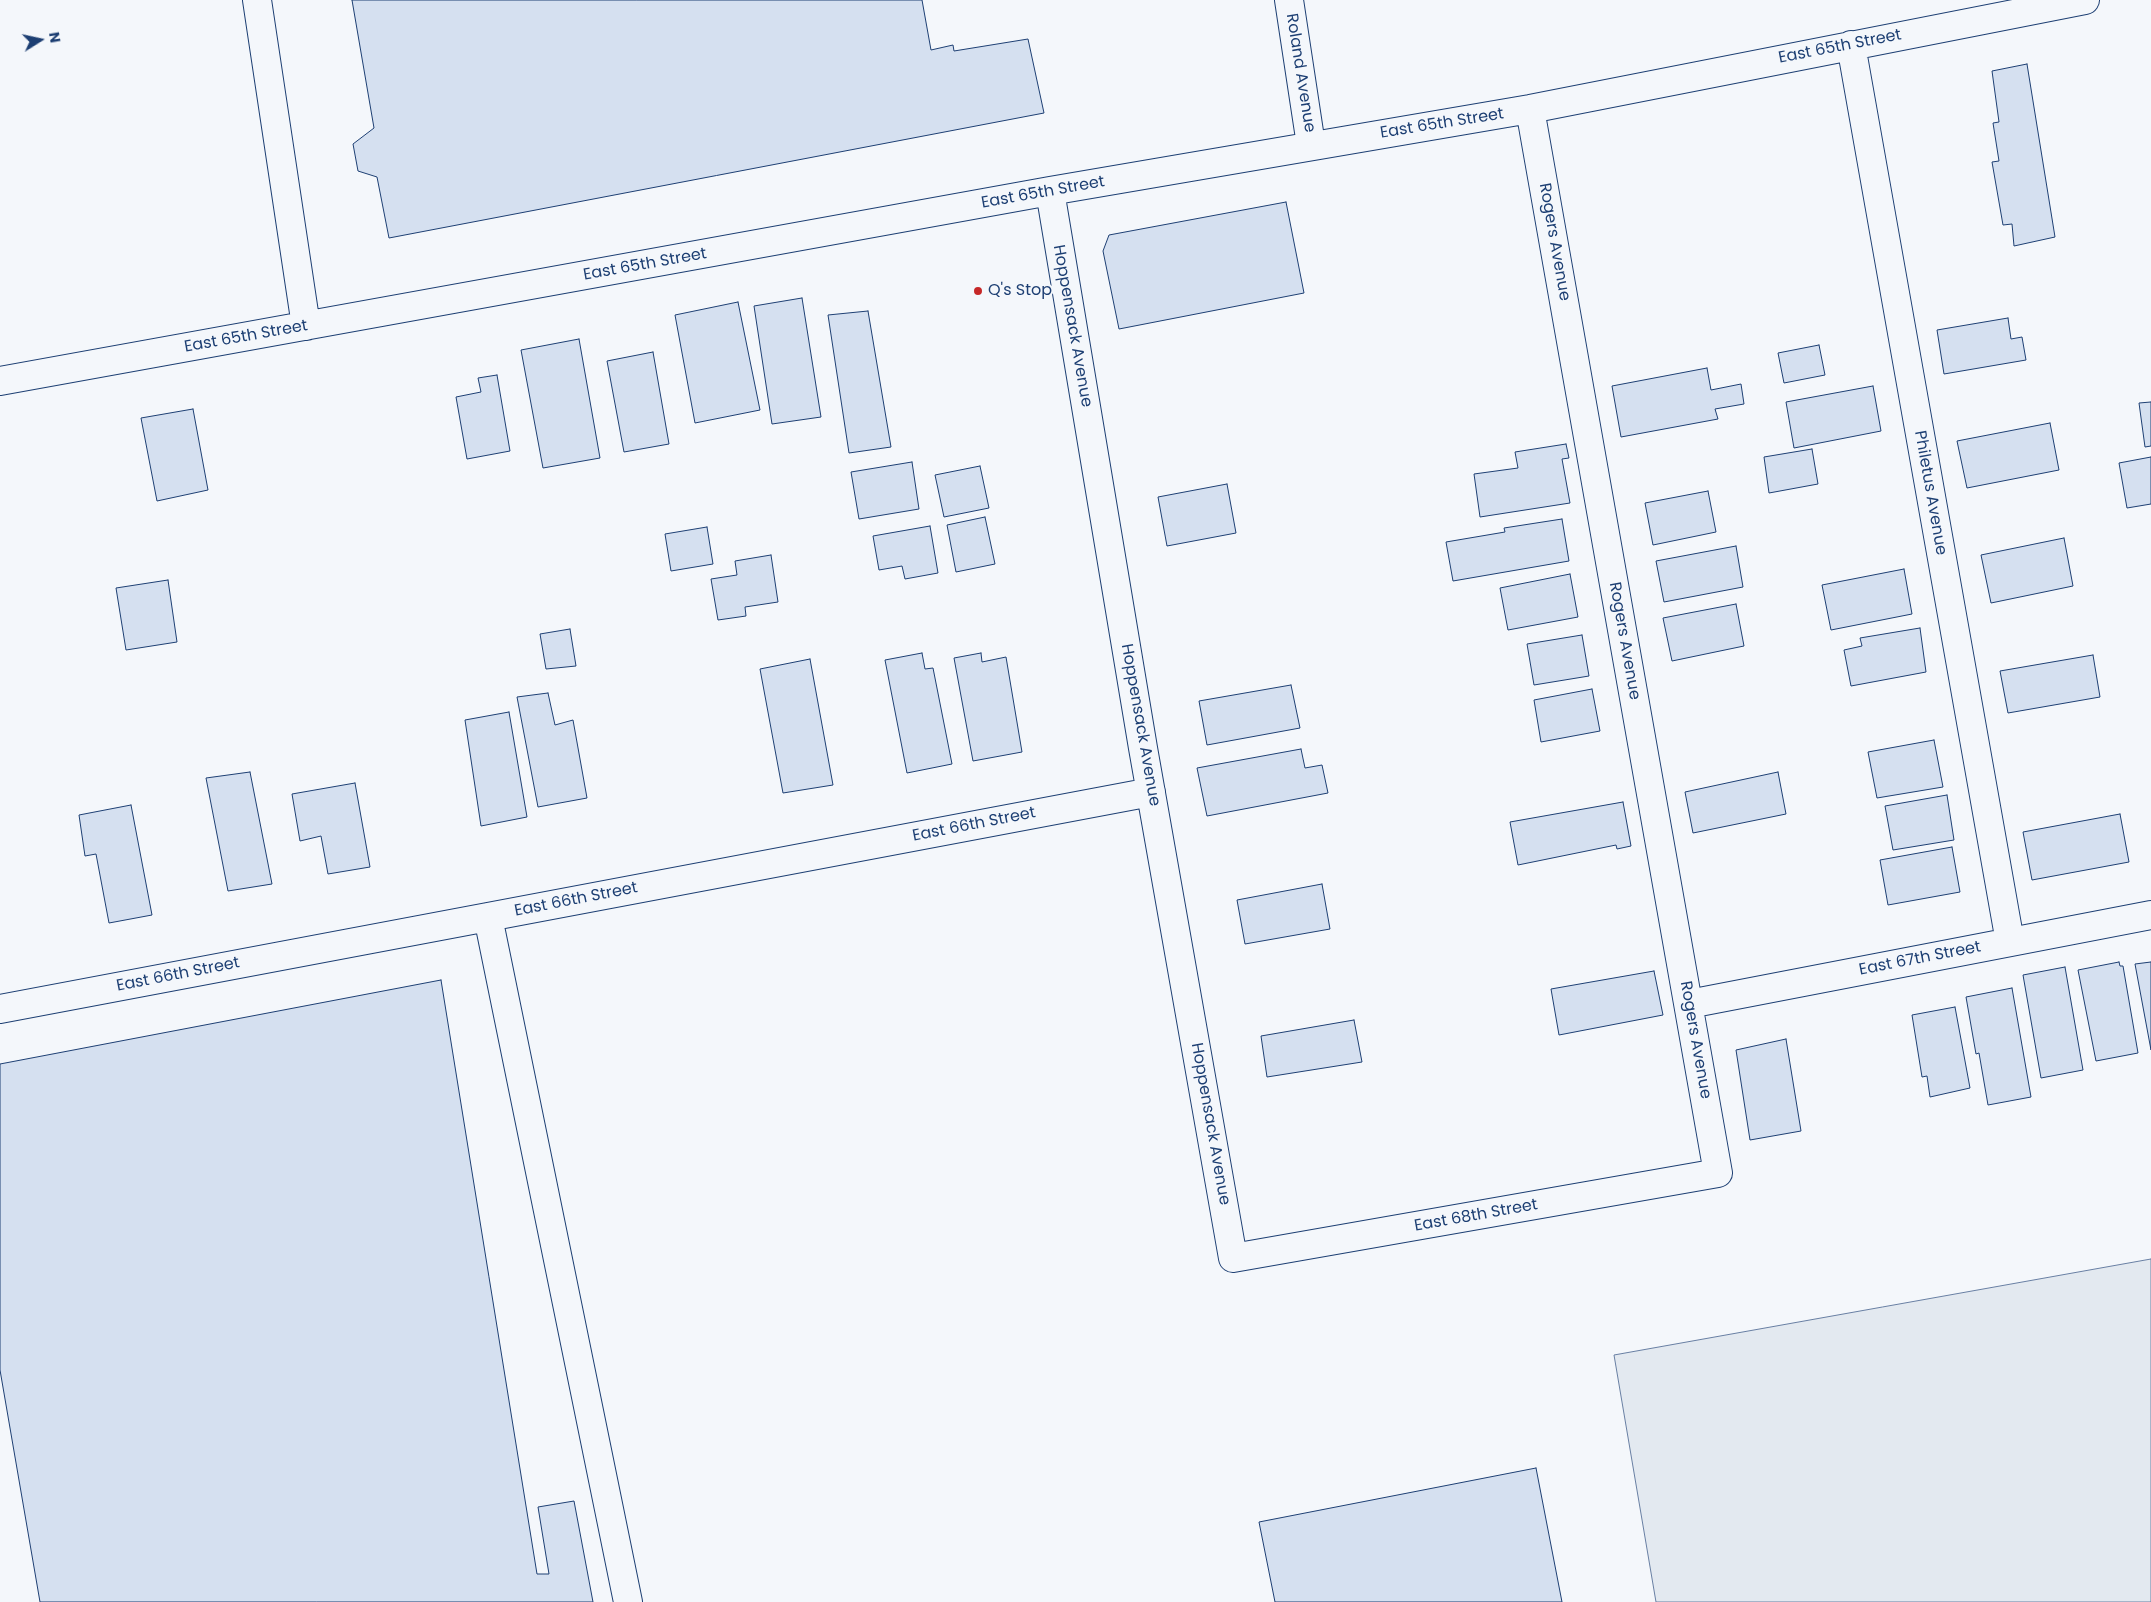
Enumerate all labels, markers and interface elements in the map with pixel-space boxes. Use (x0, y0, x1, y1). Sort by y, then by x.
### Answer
street label: Roland Avenue (1281, 12, 1319, 134)
north arrow (15, 15, 65, 65)
street label: East 65th Street (1777, 26, 1903, 68)
text: N (44, 30, 66, 44)
street label: East 65th Street (1379, 105, 1505, 143)
street label: East 65th Street (980, 173, 1106, 213)
street label: Rogers Avenue (1534, 182, 1574, 302)
street label: Hoppensack Avenue (1048, 243, 1096, 409)
street label: East 65th Street (582, 245, 708, 285)
place label: Q's Stop (988, 281, 1052, 301)
marker: Q's Stop (972, 285, 984, 297)
street label: East 65th Street (183, 317, 309, 357)
street label: Philetus Avenue (1910, 429, 1950, 557)
street label: Rogers Avenue (1604, 581, 1644, 701)
street label: Hoppensack Avenue (1116, 642, 1164, 808)
street label: East 66th Street (911, 804, 1037, 846)
street label: East 66th Street (513, 879, 639, 921)
street label: East 67th Street (1858, 938, 1982, 980)
street label: East 66th Street (115, 954, 241, 996)
street label: Rogers Avenue (1675, 980, 1715, 1100)
street label: Hoppensack Avenue (1186, 1041, 1234, 1207)
street label: East 68th Street (1413, 1196, 1539, 1236)

